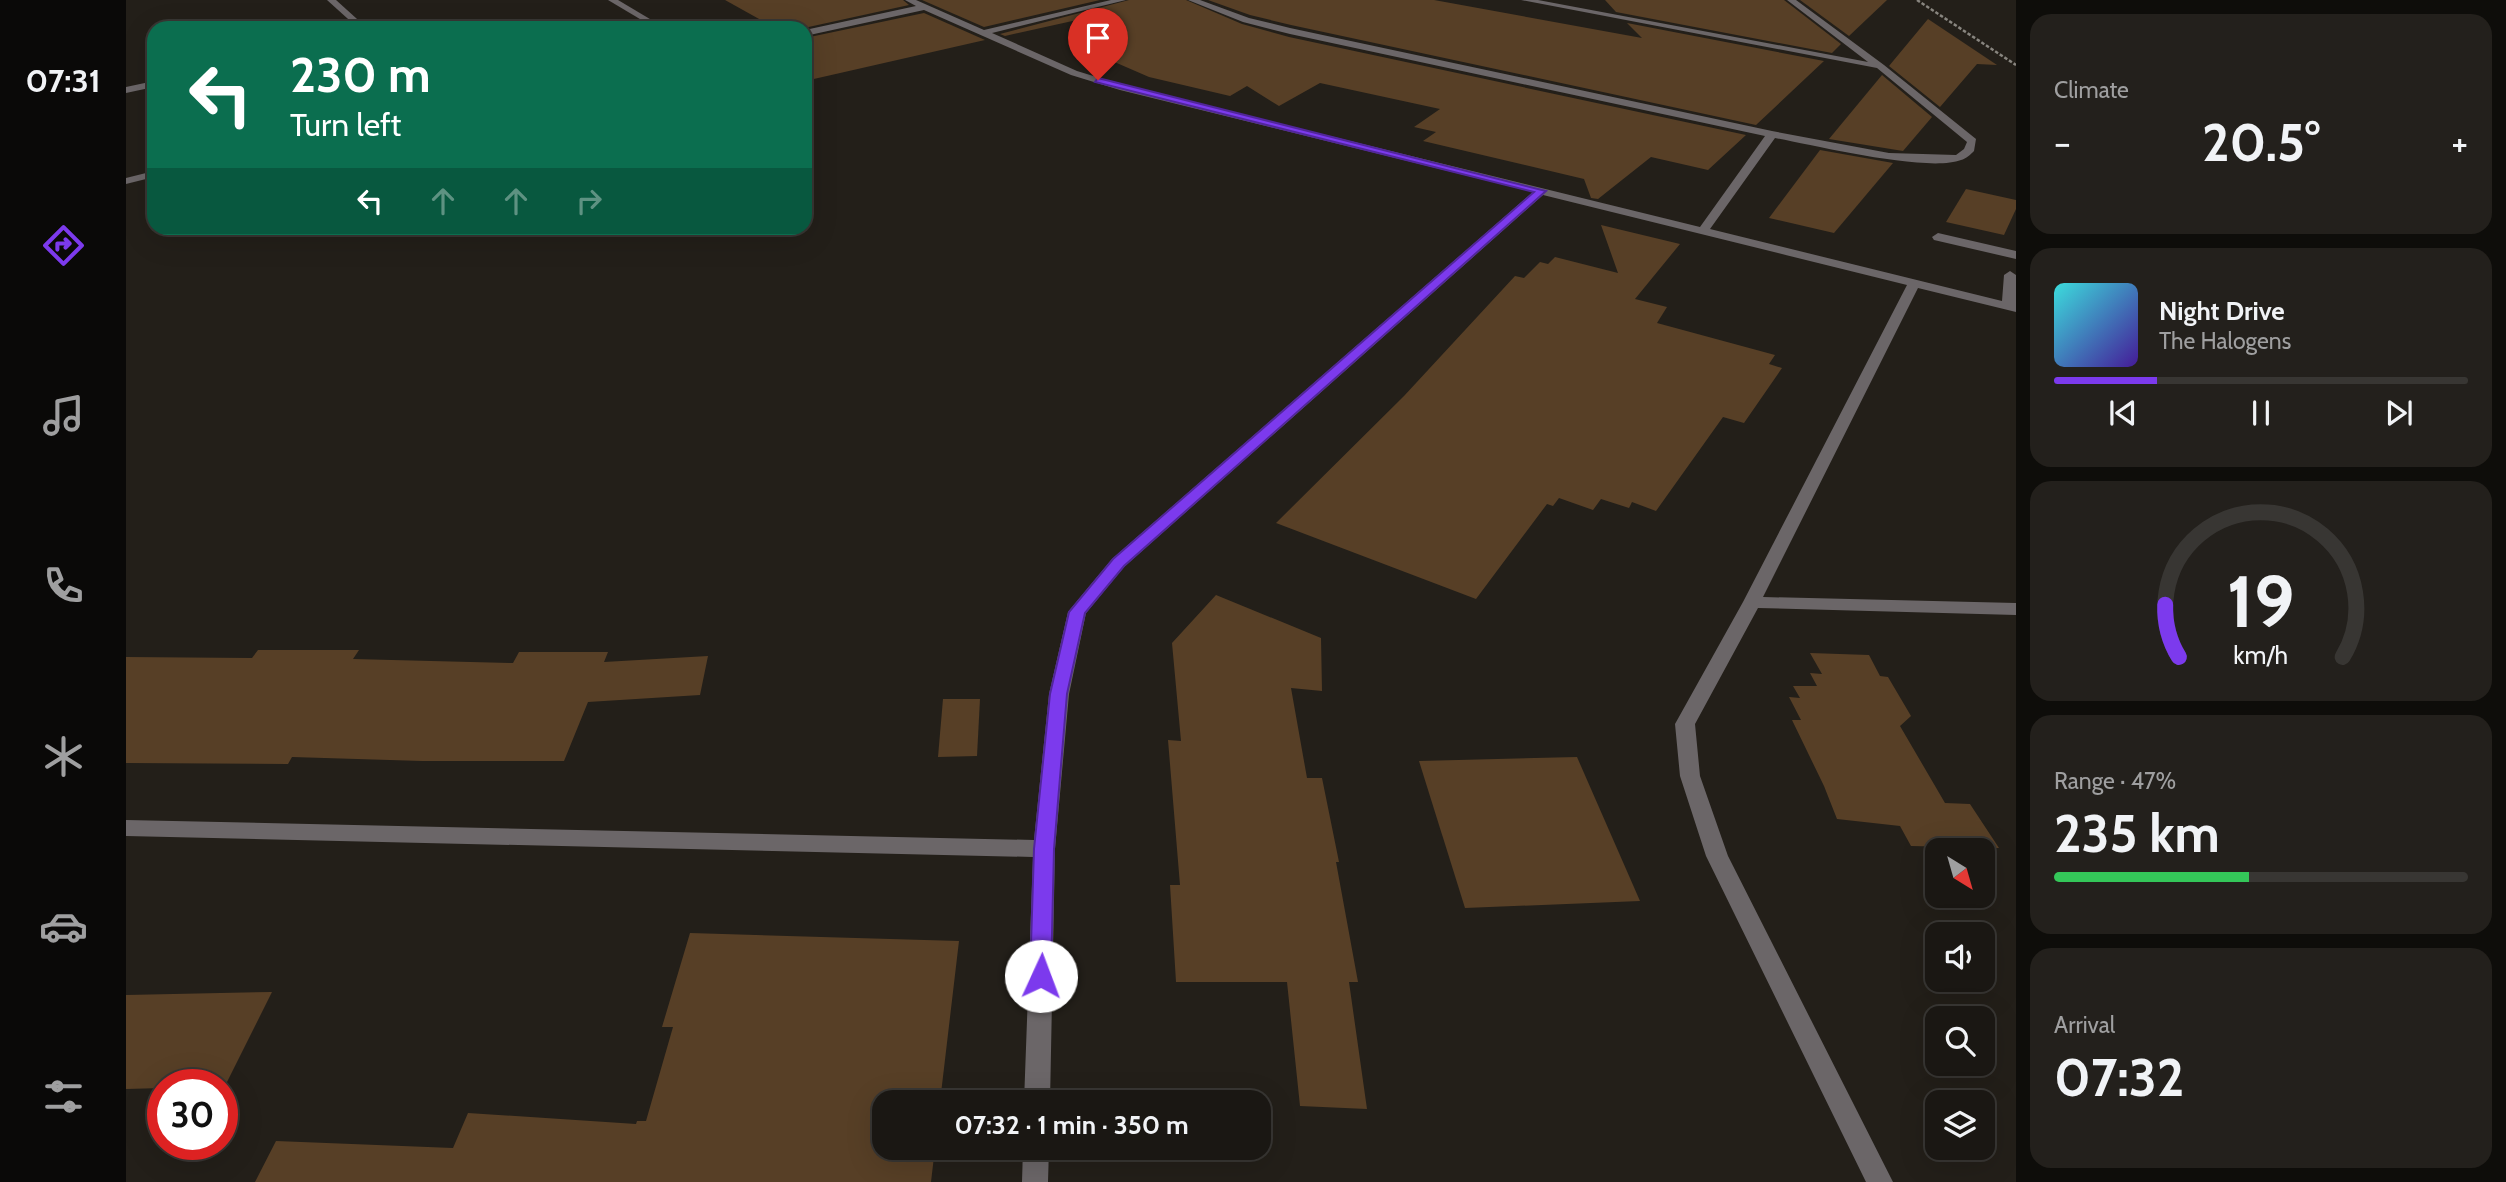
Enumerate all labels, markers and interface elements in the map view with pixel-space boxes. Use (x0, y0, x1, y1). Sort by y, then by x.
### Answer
pin (1068, 8, 1128, 80)
icon: arrive (1079, 19, 1117, 57)
text: 230 m (290, 45, 431, 104)
icon: left (175, 49, 266, 140)
text: 07:31 (25, 61, 101, 100)
text: Climate (2054, 76, 2129, 104)
text: Turn left (290, 105, 401, 144)
text: 20.5° (2202, 111, 2320, 174)
text: − (2054, 119, 2071, 166)
text: + (2451, 119, 2468, 166)
icon: left (351, 182, 389, 220)
icon: ahead (424, 182, 462, 220)
icon: ahead (497, 182, 535, 220)
icon: right (570, 182, 608, 220)
icon: directions (39, 221, 88, 270)
text: Night Drive (2159, 295, 2285, 327)
text: The Halogens (2159, 327, 2291, 355)
icon: music (39, 391, 88, 440)
icon: previous (2104, 394, 2142, 432)
icon: pause (2242, 394, 2280, 432)
icon: next (2380, 394, 2418, 432)
text: 19 (2227, 557, 2295, 645)
icon: phone (39, 561, 88, 610)
text: km/h (2234, 640, 2288, 670)
icon: climate (39, 732, 88, 781)
text: Range · 47% (2054, 767, 2176, 795)
text: 235 km (2054, 802, 2220, 865)
north arrow (1925, 838, 1995, 908)
map controls (1925, 838, 1995, 1160)
icon: car (39, 902, 88, 951)
button: sound (1925, 922, 1995, 992)
position arrow (1004, 939, 1078, 1013)
button: search (1925, 1006, 1995, 1076)
text: Arrival (2054, 1011, 2115, 1039)
text: 07:32 (2054, 1046, 2184, 1109)
speed limit sign: 30 (147, 1069, 238, 1160)
icon: filters (39, 1072, 88, 1121)
button: layers (1925, 1090, 1995, 1160)
text: 07:32 · 1 min · 350 m (954, 1109, 1189, 1141)

